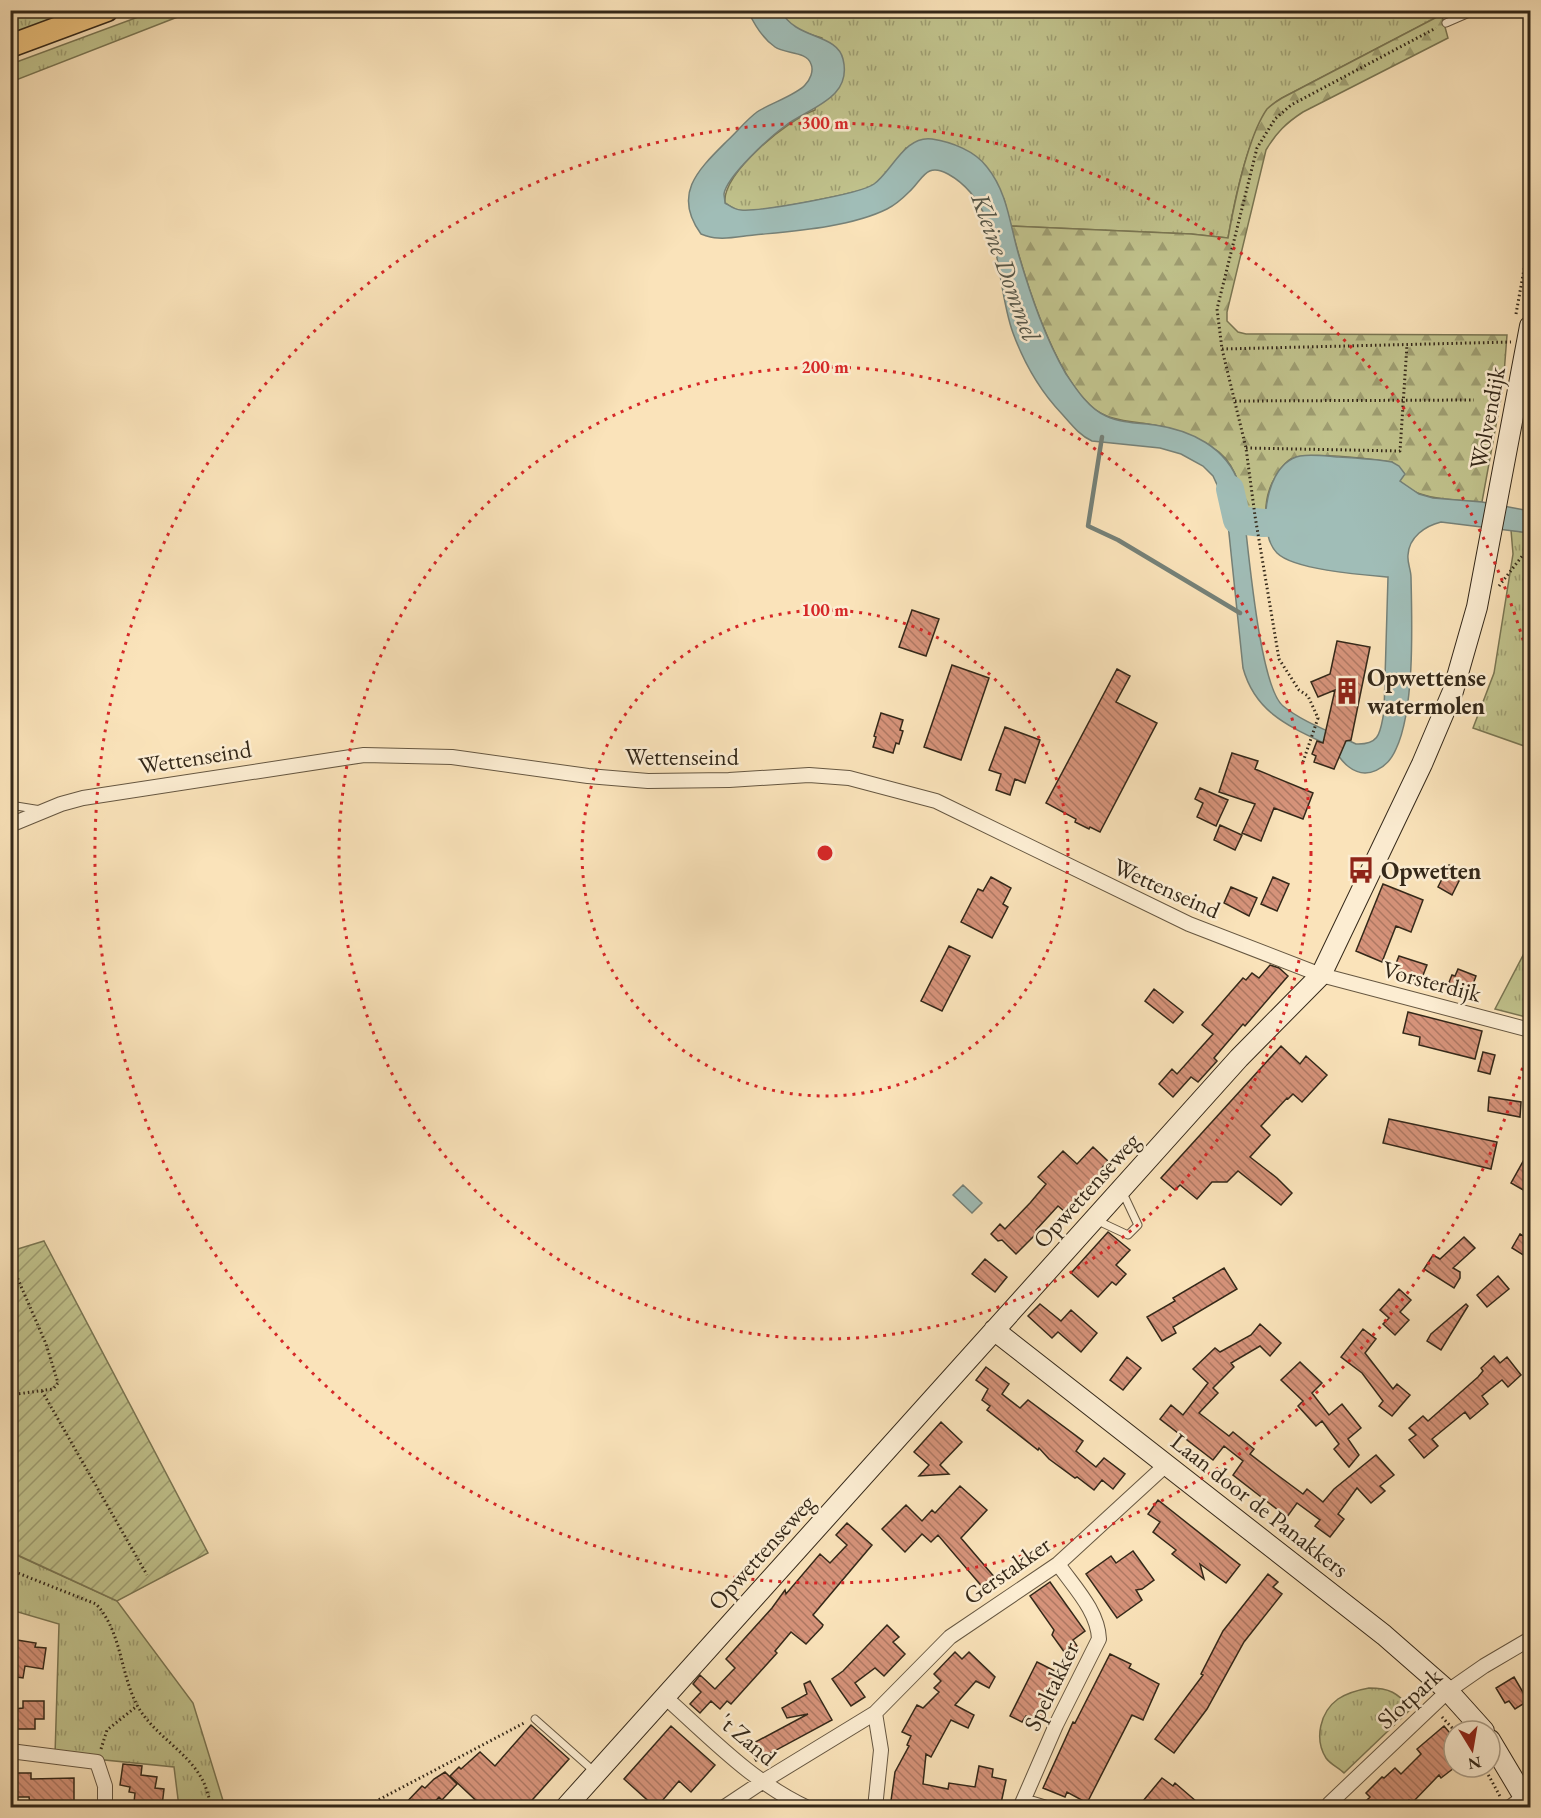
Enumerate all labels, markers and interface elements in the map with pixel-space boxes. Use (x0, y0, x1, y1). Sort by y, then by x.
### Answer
text: 300 m (801, 111, 849, 134)
water label: Kleine Dommel (963, 187, 1049, 346)
text: 200 m (801, 355, 849, 378)
street label: Wolvendijk (1462, 364, 1512, 472)
text: 100 m (801, 598, 849, 621)
place label: Opwettense watermolen (1367, 662, 1486, 721)
building icon: Opwettense watermolen (1332, 676, 1362, 706)
street label: Wettenseind (136, 733, 254, 781)
street label: Wettenseind (625, 741, 740, 772)
centre of rings (815, 843, 835, 863)
street label: Wettenseind (1109, 851, 1226, 926)
bus stop icon: Opwetten (1346, 855, 1376, 885)
place label: Opwetten (1381, 855, 1482, 886)
street label: Vorsterdijk (1379, 953, 1486, 1009)
street label: Opwettenseweg (1026, 1125, 1147, 1254)
street label: Laan door de Panakkers (1165, 1426, 1355, 1584)
street label: Opwettenseweg (701, 1487, 822, 1616)
street label: Gerstakker (957, 1529, 1057, 1611)
street label: Speltakker (1016, 1636, 1086, 1736)
street label: Slotpark (1370, 1660, 1449, 1735)
street label: 't Zand (713, 1706, 784, 1773)
north arrow (1442, 1719, 1502, 1779)
text: N (1466, 1752, 1483, 1775)

